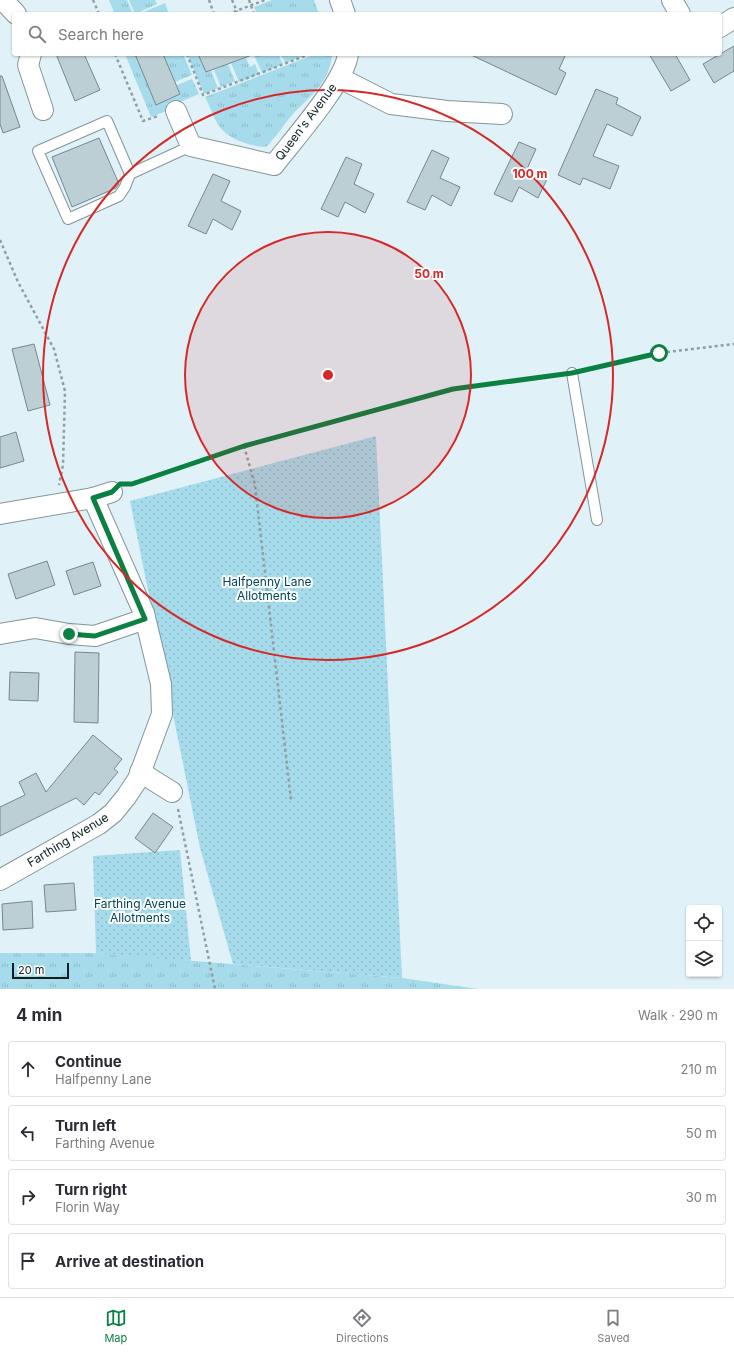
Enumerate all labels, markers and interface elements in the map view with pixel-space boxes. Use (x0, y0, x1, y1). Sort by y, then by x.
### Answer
search box (12, 12, 722, 56)
icon: search (26, 23, 48, 45)
text: Search here (58, 25, 144, 44)
street label: Queen's Avenue (272, 80, 340, 163)
text: 100 m (512, 166, 548, 181)
text: 50 m (414, 266, 444, 281)
route start (650, 344, 668, 362)
centre of rings (321, 368, 335, 382)
park label: Halfpenny Lane Allotments (222, 574, 312, 603)
route end (60, 625, 78, 643)
street label: Farthing Avenue (24, 809, 111, 870)
park label: Farthing Avenue Allotments (94, 896, 186, 925)
map controls (686, 905, 722, 977)
button: locate (686, 905, 722, 941)
button: layers (686, 941, 722, 977)
scale bar (12, 961, 69, 980)
text: 20 m (18, 963, 44, 977)
text: 4 min (16, 1005, 62, 1025)
text: Walk · 290 m (638, 1007, 718, 1023)
text: Continue (55, 1052, 122, 1071)
icon: ahead (17, 1058, 39, 1080)
text: 210 m (681, 1061, 717, 1077)
text: Halfpenny Lane (55, 1071, 152, 1087)
text: Turn left (55, 1116, 116, 1135)
icon: left (17, 1122, 39, 1144)
text: 50 m (686, 1125, 717, 1141)
text: Farthing Avenue (55, 1135, 155, 1151)
text: Turn right (55, 1180, 127, 1199)
icon: right (17, 1186, 39, 1208)
text: 30 m (686, 1189, 717, 1205)
text: Florin Way (55, 1199, 120, 1215)
icon: arrive (17, 1250, 39, 1272)
text: Arrive at destination (55, 1252, 204, 1271)
tab: Map (104, 1307, 127, 1345)
tab: Directions (336, 1307, 389, 1345)
tab: Saved (597, 1307, 630, 1345)

